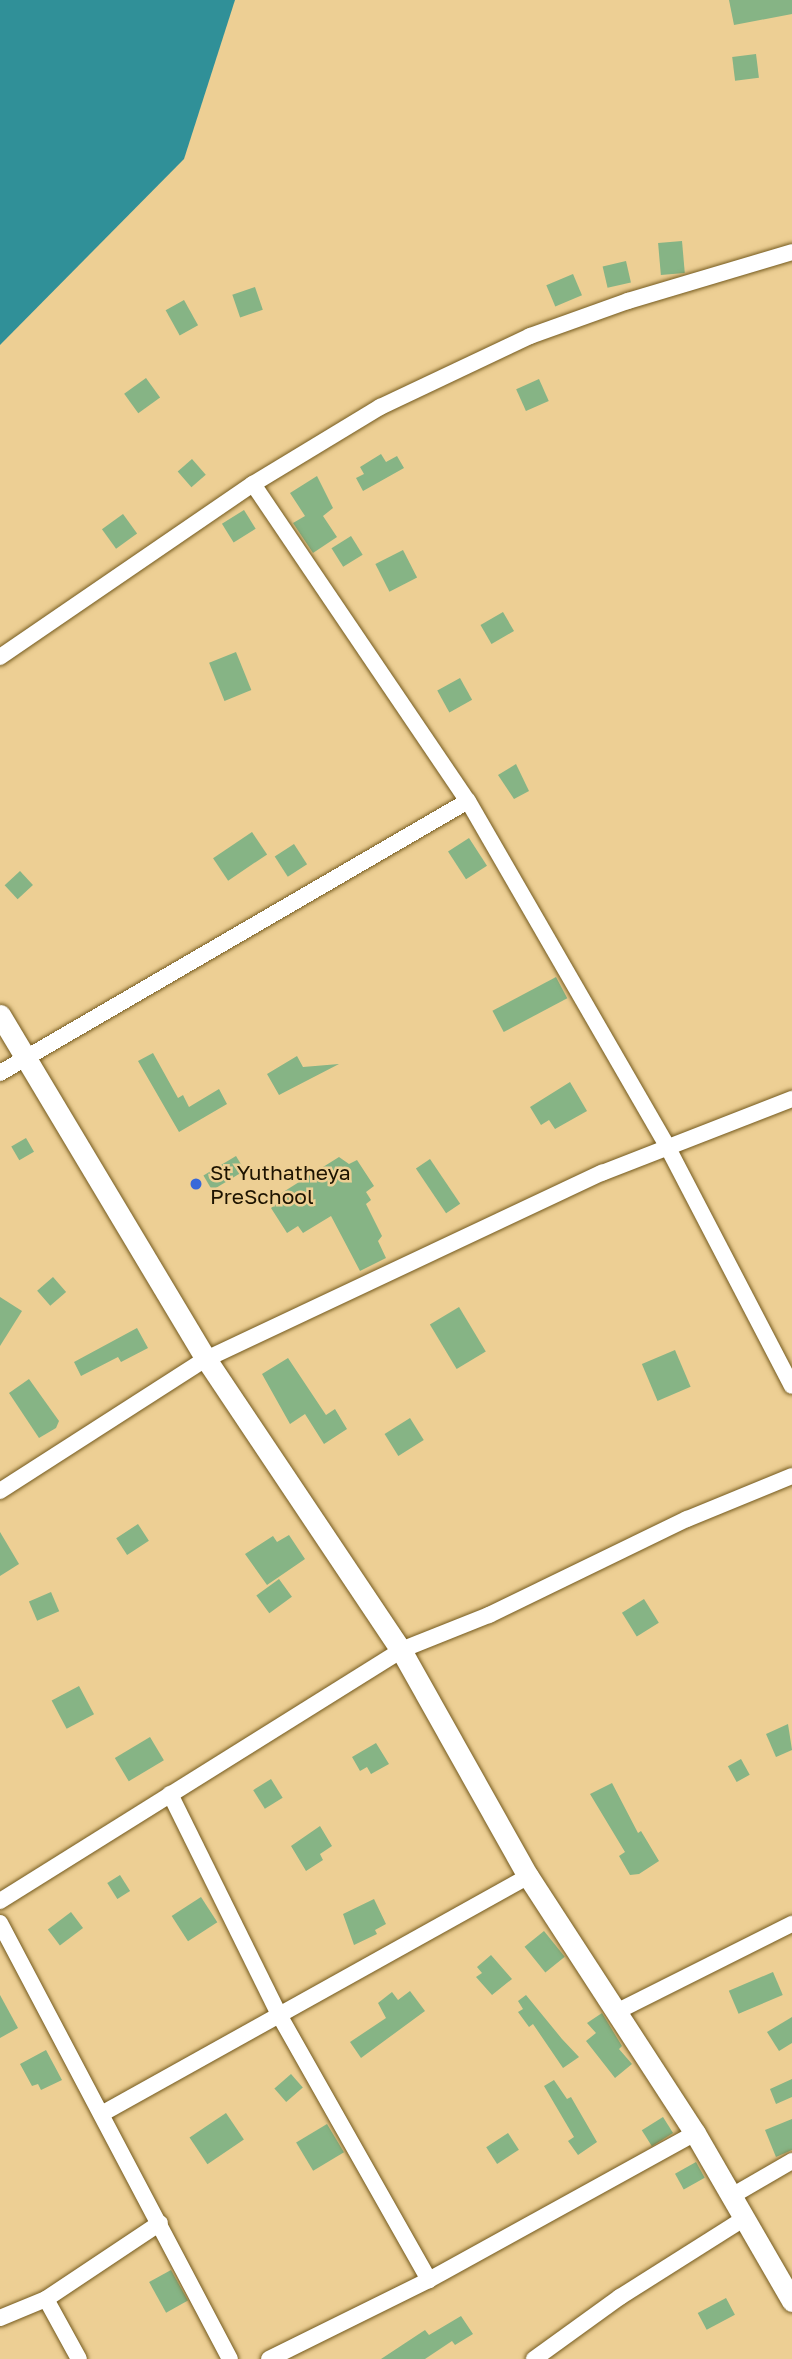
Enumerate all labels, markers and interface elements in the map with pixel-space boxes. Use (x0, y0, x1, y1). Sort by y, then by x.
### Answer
place label: St Yuthatheya PreSchool (210, 1159, 351, 1209)
marker: St Yuthatheya PreSchool (188, 1176, 204, 1192)

